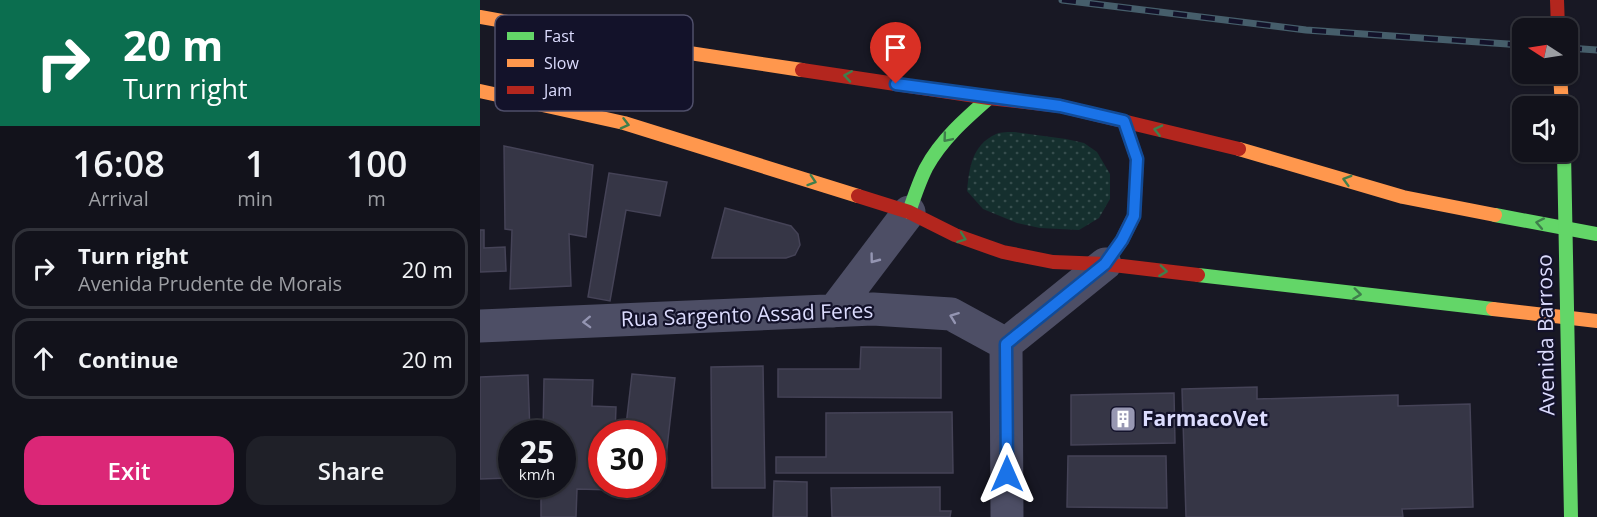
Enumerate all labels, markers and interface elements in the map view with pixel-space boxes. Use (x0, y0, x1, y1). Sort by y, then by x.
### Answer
legend (495, 15, 693, 111)
text: 20 m (123, 16, 223, 73)
north arrow (1512, 18, 1578, 84)
map controls (1512, 18, 1578, 162)
pin (870, 22, 921, 84)
icon: right (24, 24, 102, 102)
text: Fast (544, 25, 575, 47)
icon: arrive (879, 31, 912, 64)
text: Slow (544, 52, 579, 74)
text: Turn right (123, 70, 248, 107)
one-way arrow (844, 71, 853, 83)
text: Jam (542, 79, 572, 101)
button: sound (1512, 96, 1578, 162)
one-way arrow (619, 117, 630, 129)
one-way arrow (1154, 124, 1164, 137)
one-way arrow (944, 131, 955, 142)
text: 16:08 (73, 139, 165, 188)
text: 1 (245, 139, 266, 188)
text: 100 (346, 139, 407, 188)
one-way arrow (806, 173, 817, 186)
one-way arrow (1342, 175, 1353, 187)
text: Arrival (89, 185, 149, 212)
text: min (237, 185, 273, 212)
text: m (367, 185, 386, 212)
one-way arrow (1535, 217, 1545, 230)
one-way arrow (956, 230, 967, 243)
text: Turn right (78, 240, 189, 270)
icon: right (27, 252, 60, 285)
one-way arrow (870, 252, 881, 263)
text: 20 m (402, 254, 453, 284)
street label: Avenida Barroso (1530, 254, 1560, 416)
one-way arrow (1158, 264, 1167, 277)
text: Avenida Prudente de Morais (78, 270, 342, 297)
one-way arrow (1352, 287, 1361, 300)
street label: Rua Sargento Assad Feres (620, 296, 874, 332)
one-way arrow (950, 312, 960, 325)
one-way arrow (582, 315, 591, 328)
icon: ahead (27, 342, 60, 375)
text: Continue (78, 344, 178, 374)
text: 20 m (402, 344, 453, 374)
building icon: FarmacoVet (1108, 404, 1138, 434)
place label: FarmacoVet (1142, 404, 1268, 432)
speed limit sign: 30 (588, 420, 666, 498)
text: 25 (520, 431, 554, 472)
button: Exit (24, 436, 234, 505)
button: Share (246, 436, 456, 505)
position arrow (975, 442, 1039, 506)
text: km/h (519, 464, 555, 484)

